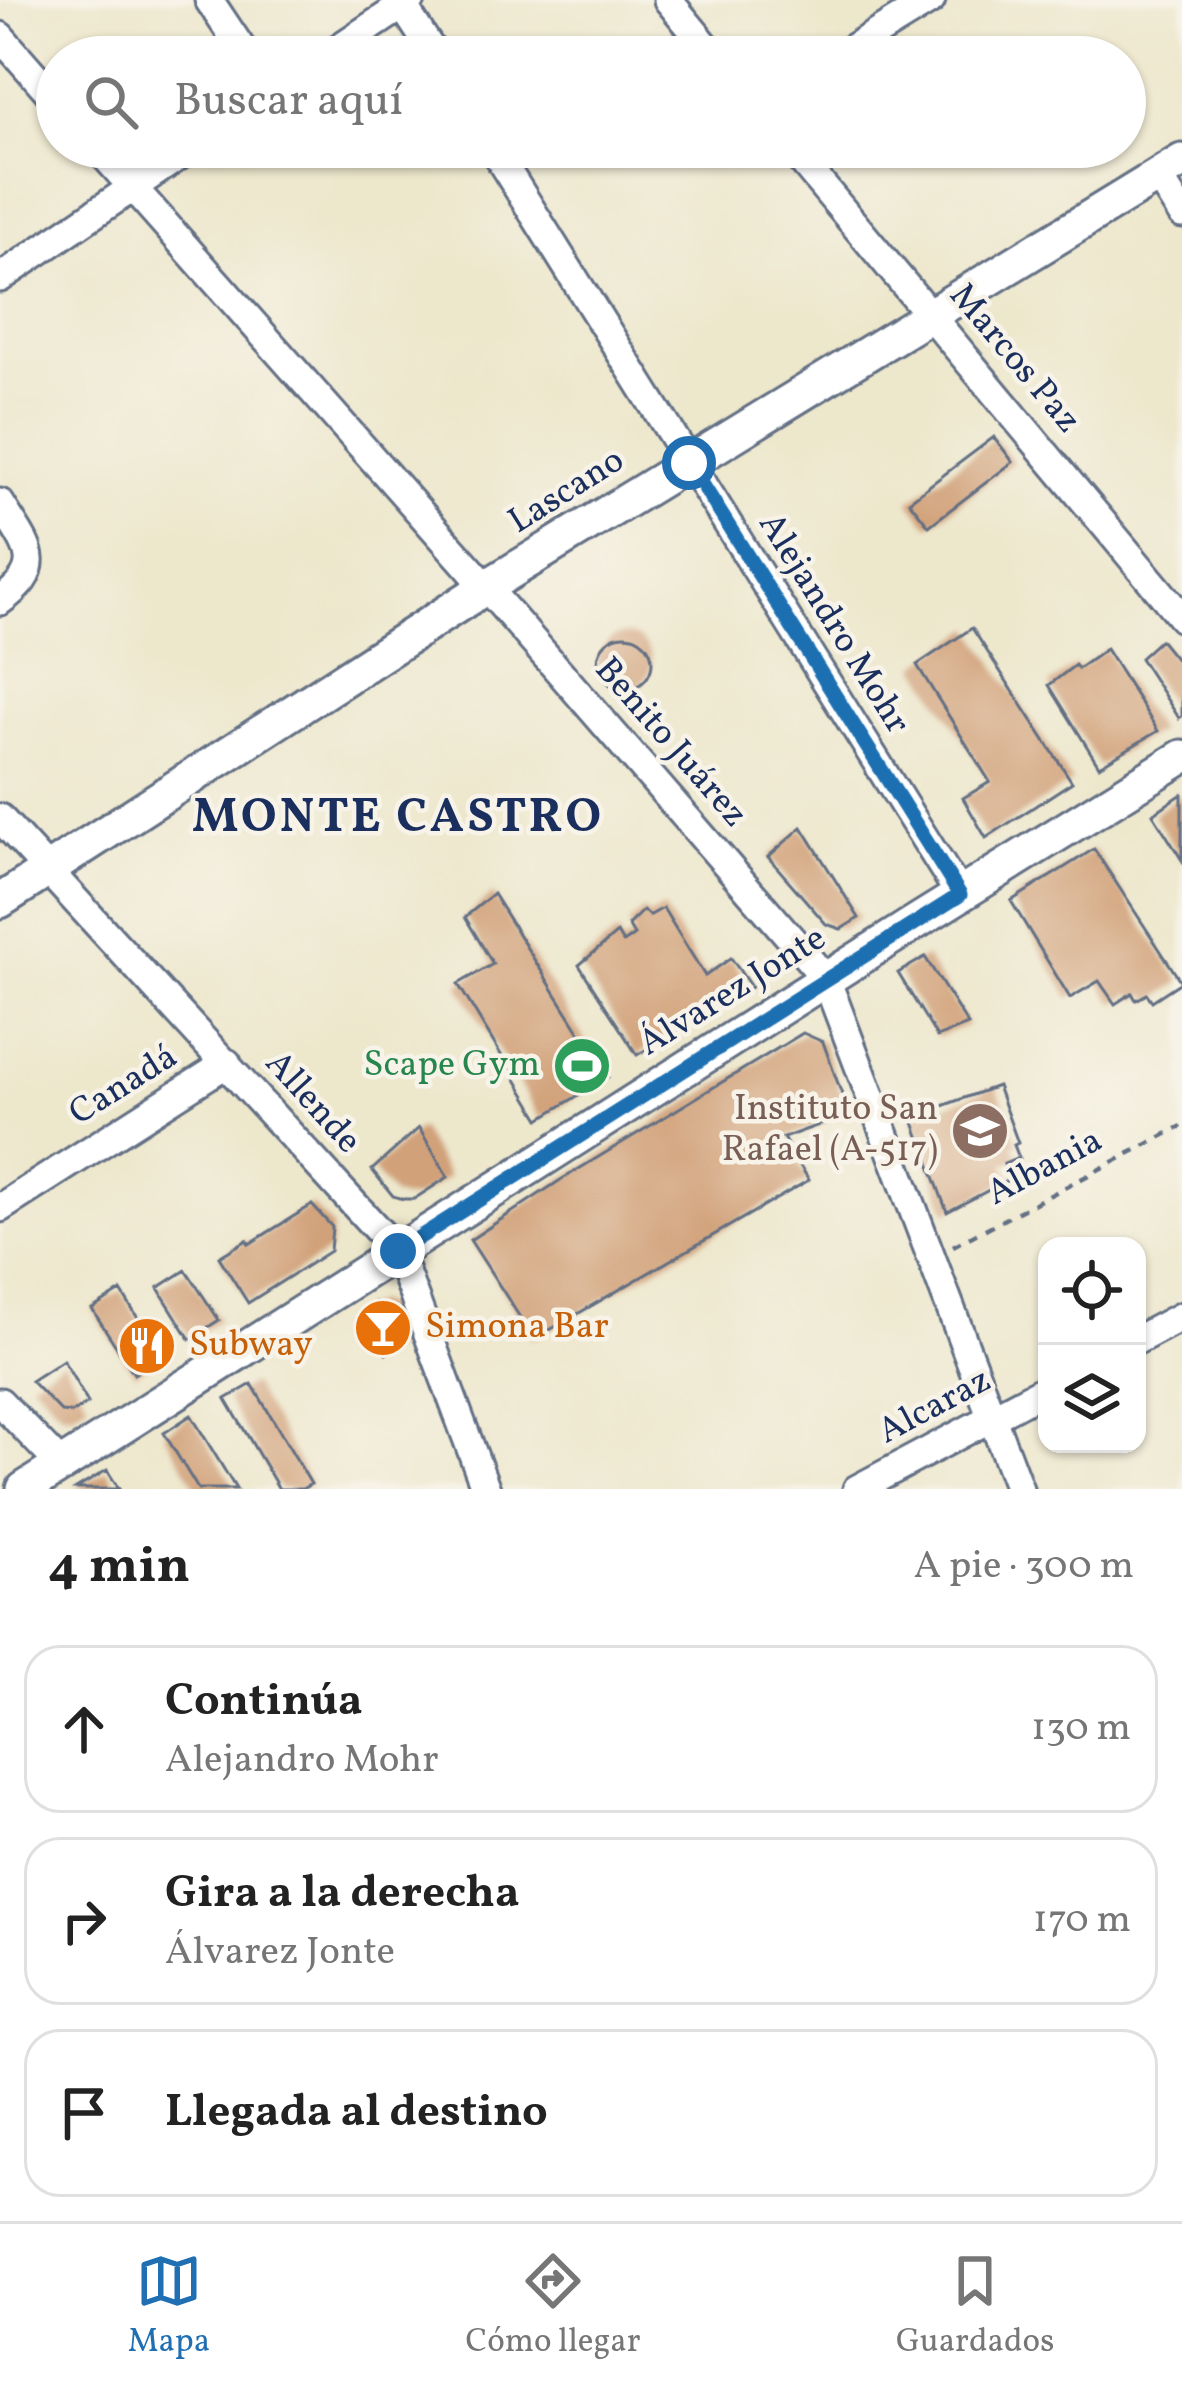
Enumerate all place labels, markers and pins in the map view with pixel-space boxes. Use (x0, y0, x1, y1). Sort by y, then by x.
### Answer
sports icon: Scape Gym (551, 1035, 613, 1097)
place label: Scape Gym (364, 1041, 540, 1091)
place label: Instituto San Rafael (A-517) (722, 1085, 938, 1176)
school or university icon: Instituto San Rafael (A-517) (949, 1100, 1011, 1162)
bar icon: Simona Bar (352, 1297, 414, 1359)
place label: Simona Bar (425, 1303, 609, 1353)
restaurant icon: Subway (116, 1315, 178, 1377)
place label: Subway (189, 1321, 313, 1371)

